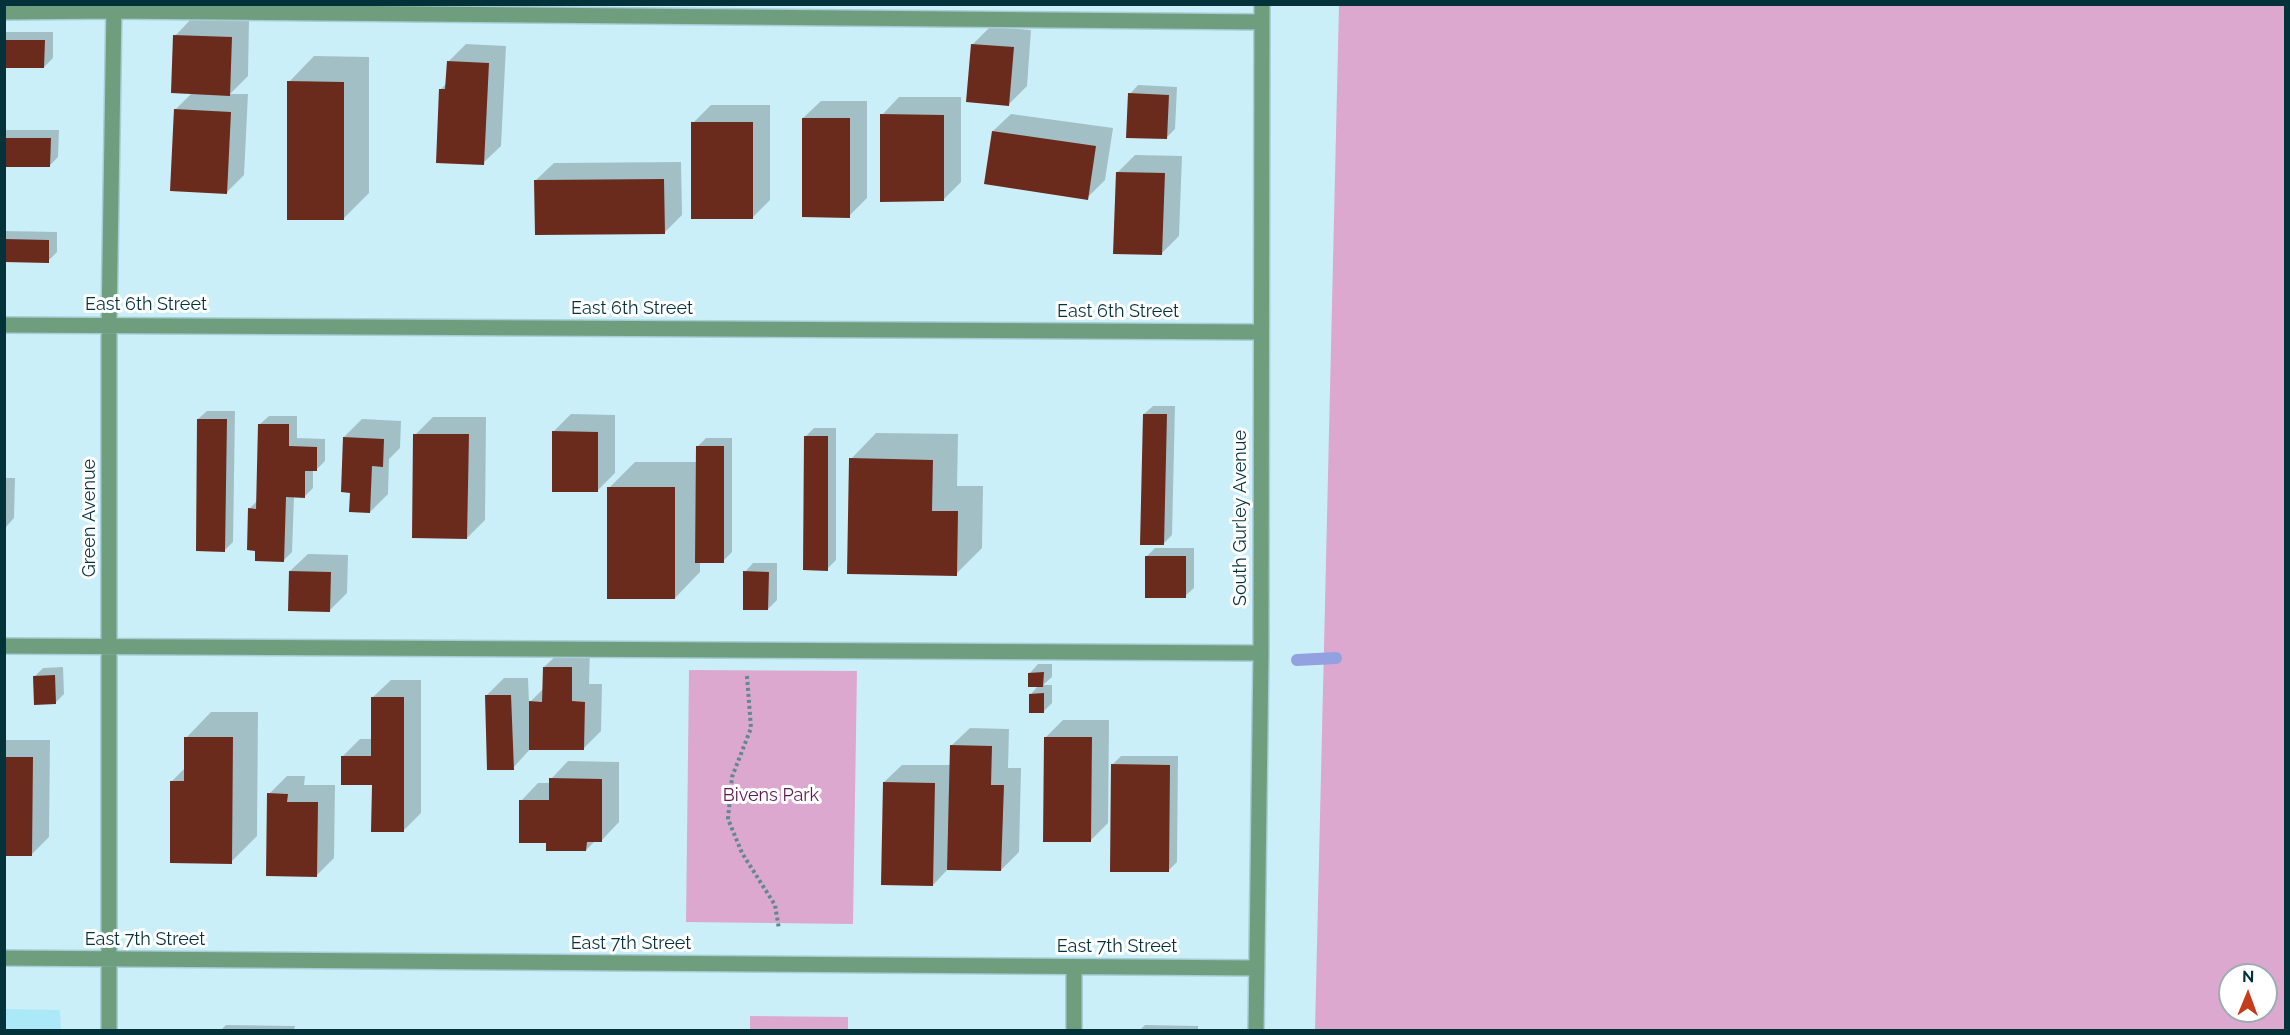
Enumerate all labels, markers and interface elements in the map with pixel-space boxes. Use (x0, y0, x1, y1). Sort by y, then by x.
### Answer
street label: East 6th Street (85, 294, 207, 316)
street label: East 6th Street (571, 298, 693, 320)
street label: East 6th Street (1057, 301, 1179, 323)
street label: South Gurley Avenue (1230, 430, 1252, 606)
street label: Green Avenue (79, 459, 101, 577)
park label: Bivens Park (723, 785, 819, 807)
street label: East 7th Street (85, 929, 205, 951)
street label: East 7th Street (571, 933, 691, 955)
street label: East 7th Street (1057, 936, 1177, 958)
north arrow (2218, 963, 2278, 1023)
text: N (2242, 967, 2255, 986)

